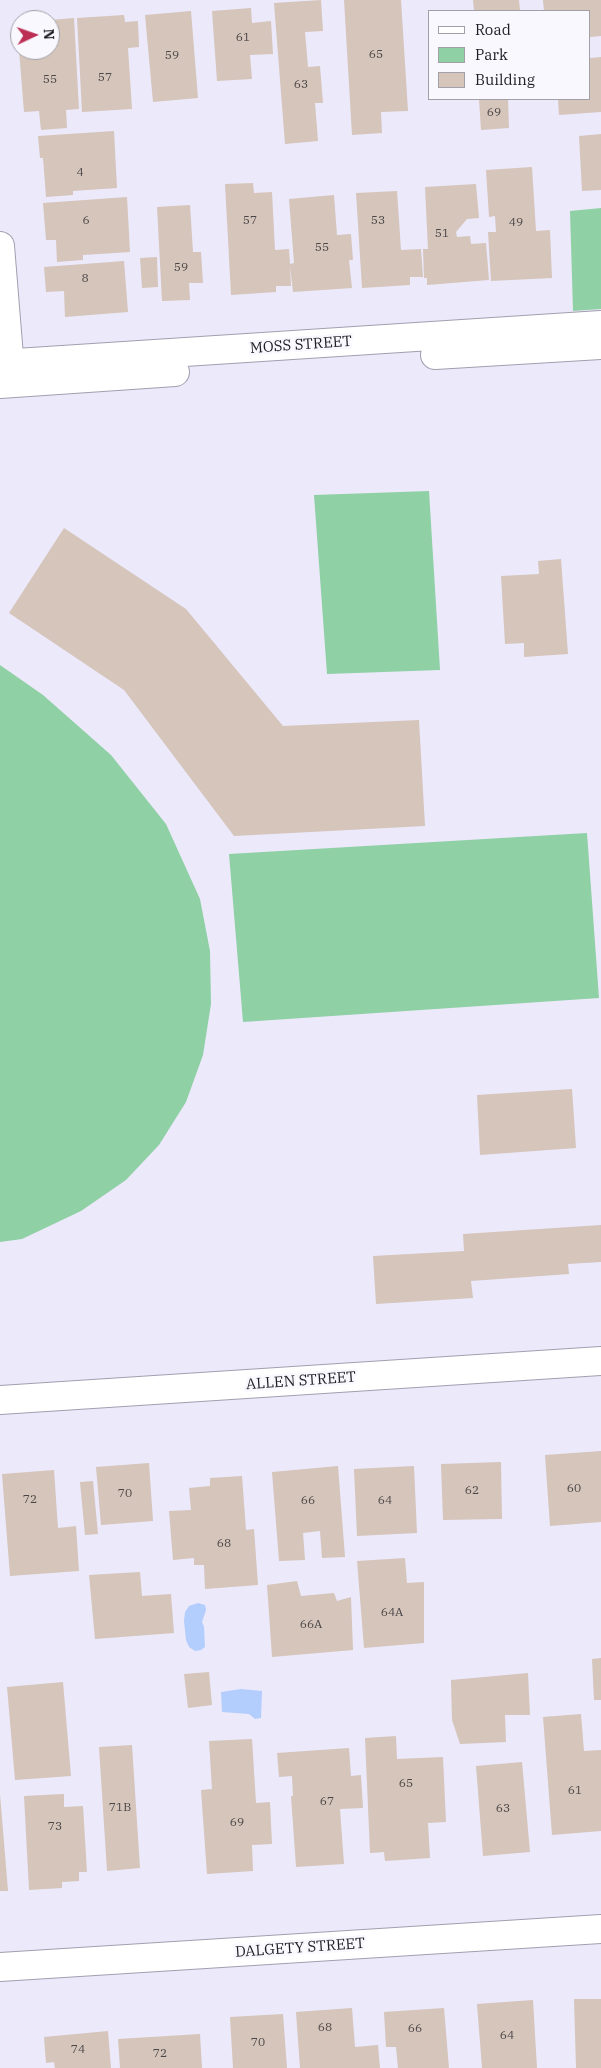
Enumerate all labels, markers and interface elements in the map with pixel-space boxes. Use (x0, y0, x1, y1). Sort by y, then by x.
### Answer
north arrow (10, 10, 60, 60)
legend (428, 10, 591, 100)
text: Road (475, 20, 511, 39)
text: N (40, 28, 58, 40)
house number: 61 (236, 31, 250, 45)
text: Park (475, 45, 508, 64)
house number: 65 (369, 48, 383, 62)
house number: 59 (165, 49, 179, 63)
text: Building (475, 70, 535, 89)
house number: 57 (98, 71, 112, 85)
house number: 55 (43, 73, 57, 87)
house number: 63 (294, 78, 308, 92)
house number: 69 (487, 106, 501, 120)
house number: 4 (76, 166, 84, 180)
house number: 6 (82, 214, 90, 228)
house number: 57 (243, 214, 257, 228)
house number: 53 (371, 214, 385, 228)
house number: 49 (509, 216, 523, 230)
house number: 51 (435, 227, 449, 241)
house number: 55 (315, 241, 329, 255)
house number: 59 (174, 261, 188, 275)
house number: 8 (81, 272, 89, 286)
street label: MOSS STREET (249, 332, 353, 358)
street label: ALLEN STREET (245, 1368, 357, 1394)
house number: 60 (567, 1482, 581, 1496)
house number: 62 (465, 1484, 479, 1498)
house number: 70 (118, 1487, 132, 1501)
house number: 72 (23, 1493, 37, 1507)
house number: 66 (301, 1494, 315, 1508)
house number: 64 (378, 1494, 392, 1508)
house number: 68 (217, 1537, 231, 1551)
house number: 64A (381, 1606, 403, 1620)
house number: 66A (300, 1618, 322, 1632)
house number: 65 (399, 1777, 413, 1791)
house number: 61 (568, 1784, 582, 1798)
house number: 67 (320, 1795, 334, 1809)
house number: 71B (109, 1801, 131, 1815)
house number: 63 (496, 1802, 510, 1816)
house number: 69 (230, 1816, 244, 1830)
house number: 73 (48, 1820, 62, 1834)
street label: DALGETY STREET (234, 1934, 366, 1962)
house number: 68 (318, 2021, 332, 2035)
house number: 66 (408, 2022, 422, 2036)
house number: 64 (500, 2029, 514, 2043)
house number: 70 (251, 2036, 265, 2050)
house number: 74 (71, 2043, 85, 2057)
house number: 72 (153, 2047, 167, 2061)

